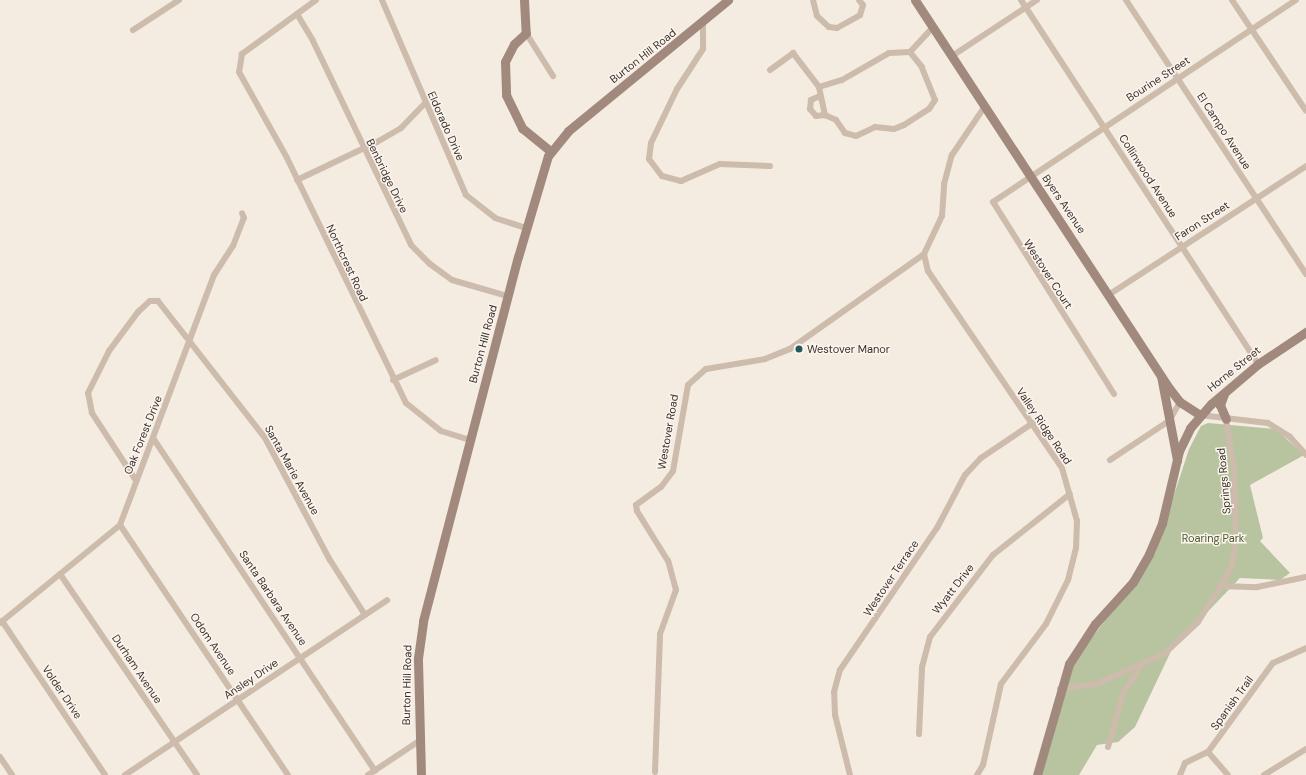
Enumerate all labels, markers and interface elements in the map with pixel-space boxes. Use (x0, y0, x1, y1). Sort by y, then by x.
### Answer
street label: Burton Hill Road (607, 26, 679, 86)
street label: Bourine Street (1124, 54, 1192, 104)
street label: Eldorado Drive (425, 89, 467, 163)
street label: El Campo Avenue (1194, 90, 1254, 172)
street label: Collinwood Avenue (1116, 132, 1180, 220)
street label: Benbridge Drive (363, 137, 411, 215)
street label: Byers Avenue (1039, 172, 1089, 236)
street label: Faron Street (1172, 199, 1232, 243)
street label: Northcrest Road (323, 222, 371, 304)
street label: Westover Court (1021, 237, 1075, 311)
street label: Burton Hill Road (466, 303, 500, 385)
place label: Westover Manor (807, 342, 890, 356)
street label: Horne Street (1205, 343, 1263, 395)
marker: Westover Manor (794, 344, 804, 354)
street label: Valley Ridge Road (1014, 385, 1074, 467)
street label: Westover Road (655, 393, 681, 471)
street label: Oak Forest Drive (121, 394, 165, 476)
street label: Santa Marie Avenue (262, 423, 322, 517)
street label: Springs Road (1215, 447, 1233, 515)
park label: Roaring Park (1182, 531, 1244, 545)
street label: Westover Terrace (861, 537, 921, 619)
street label: Santa Barbara Avenue (236, 548, 310, 648)
street label: Wyatt Drive (929, 561, 977, 617)
street label: Odom Avenue (187, 610, 239, 678)
street label: Durham Avenue (109, 632, 165, 706)
street label: Burton Hill Road (400, 645, 414, 725)
street label: Ansley Drive (221, 656, 281, 702)
street label: Volder Drive (39, 663, 85, 721)
street label: Spanish Trail (1208, 673, 1256, 733)

